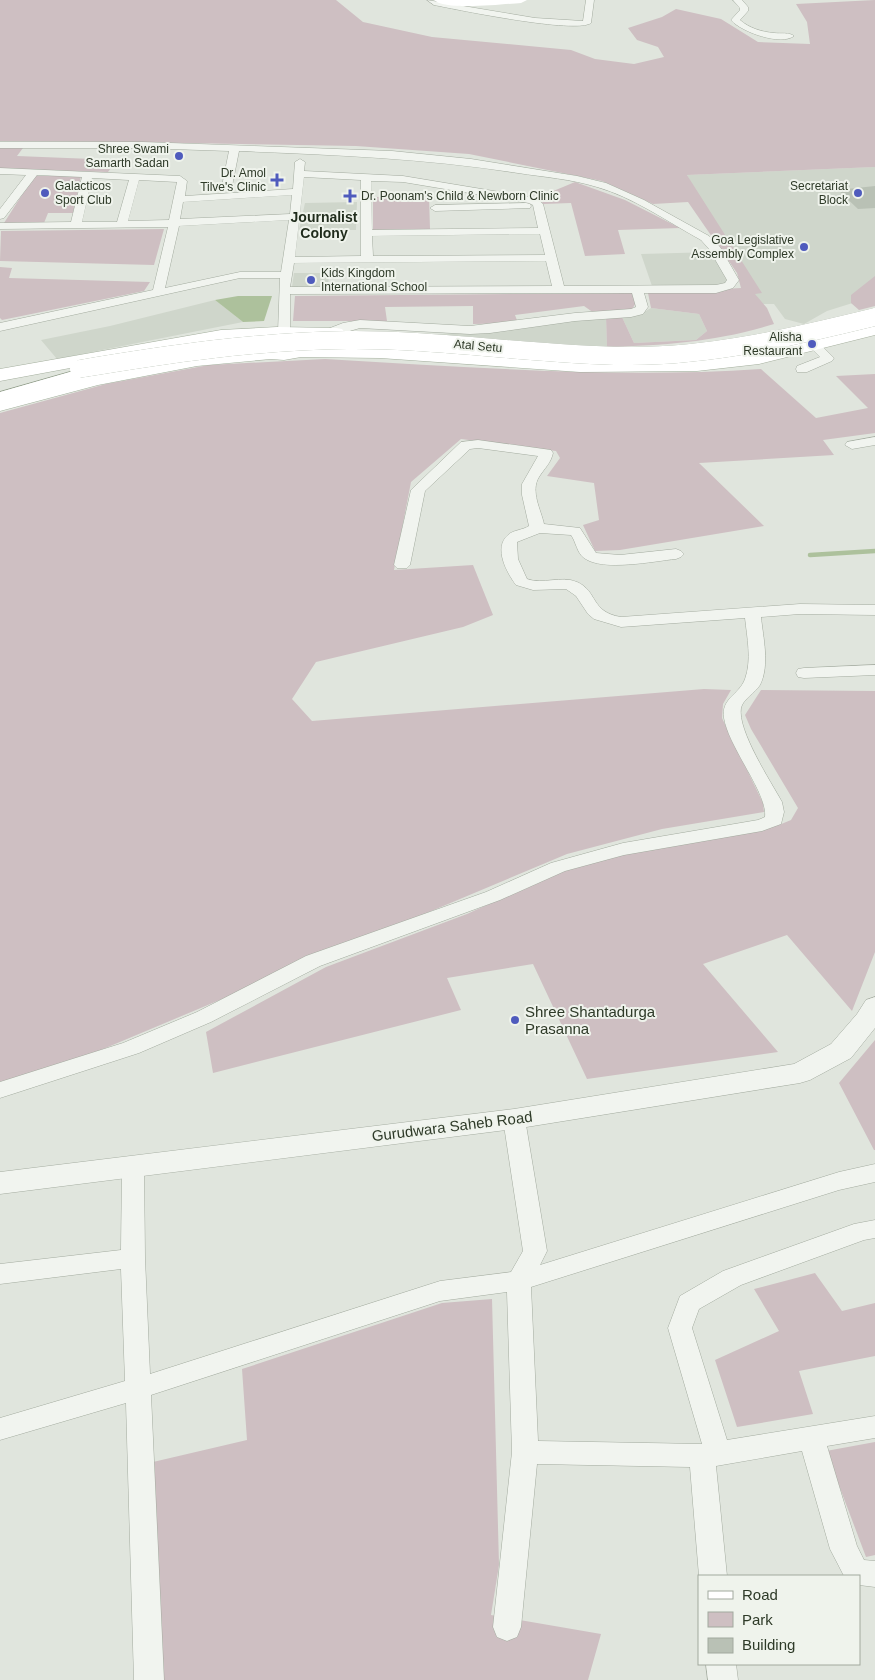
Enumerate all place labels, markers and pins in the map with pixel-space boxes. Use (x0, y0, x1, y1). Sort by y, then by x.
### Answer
place label: Shree Swami Samarth Sadan (86, 142, 169, 170)
marker: Shree Swami Samarth Sadan (173, 150, 185, 162)
place label: Dr. Amol Tilve's Clinic (200, 166, 266, 194)
marker: Dr. Amol Tilve's Clinic (270, 173, 284, 187)
place label: Galacticos Sport Club (55, 179, 112, 207)
place label: Secretariat Block (790, 179, 849, 207)
marker: Galacticos Sport Club (39, 187, 51, 199)
marker: Secretariat Block (852, 187, 864, 199)
marker: Dr. Poonam's Child & Newborn Clinic (343, 189, 357, 203)
place label: Dr. Poonam's Child & Newborn Clinic (361, 189, 559, 203)
place label: Goa Legislative Assembly Complex (691, 233, 794, 261)
marker: Goa Legislative Assembly Complex (798, 241, 810, 253)
place label: Kids Kingdom International School (321, 266, 427, 294)
marker: Kids Kingdom International School (305, 274, 317, 286)
place label: Alisha Restaurant (743, 330, 803, 358)
marker: Alisha Restaurant (806, 338, 818, 350)
place label: Shree Shantadurga Prasanna (525, 1003, 656, 1037)
marker: Shree Shantadurga Prasanna (509, 1014, 521, 1026)

